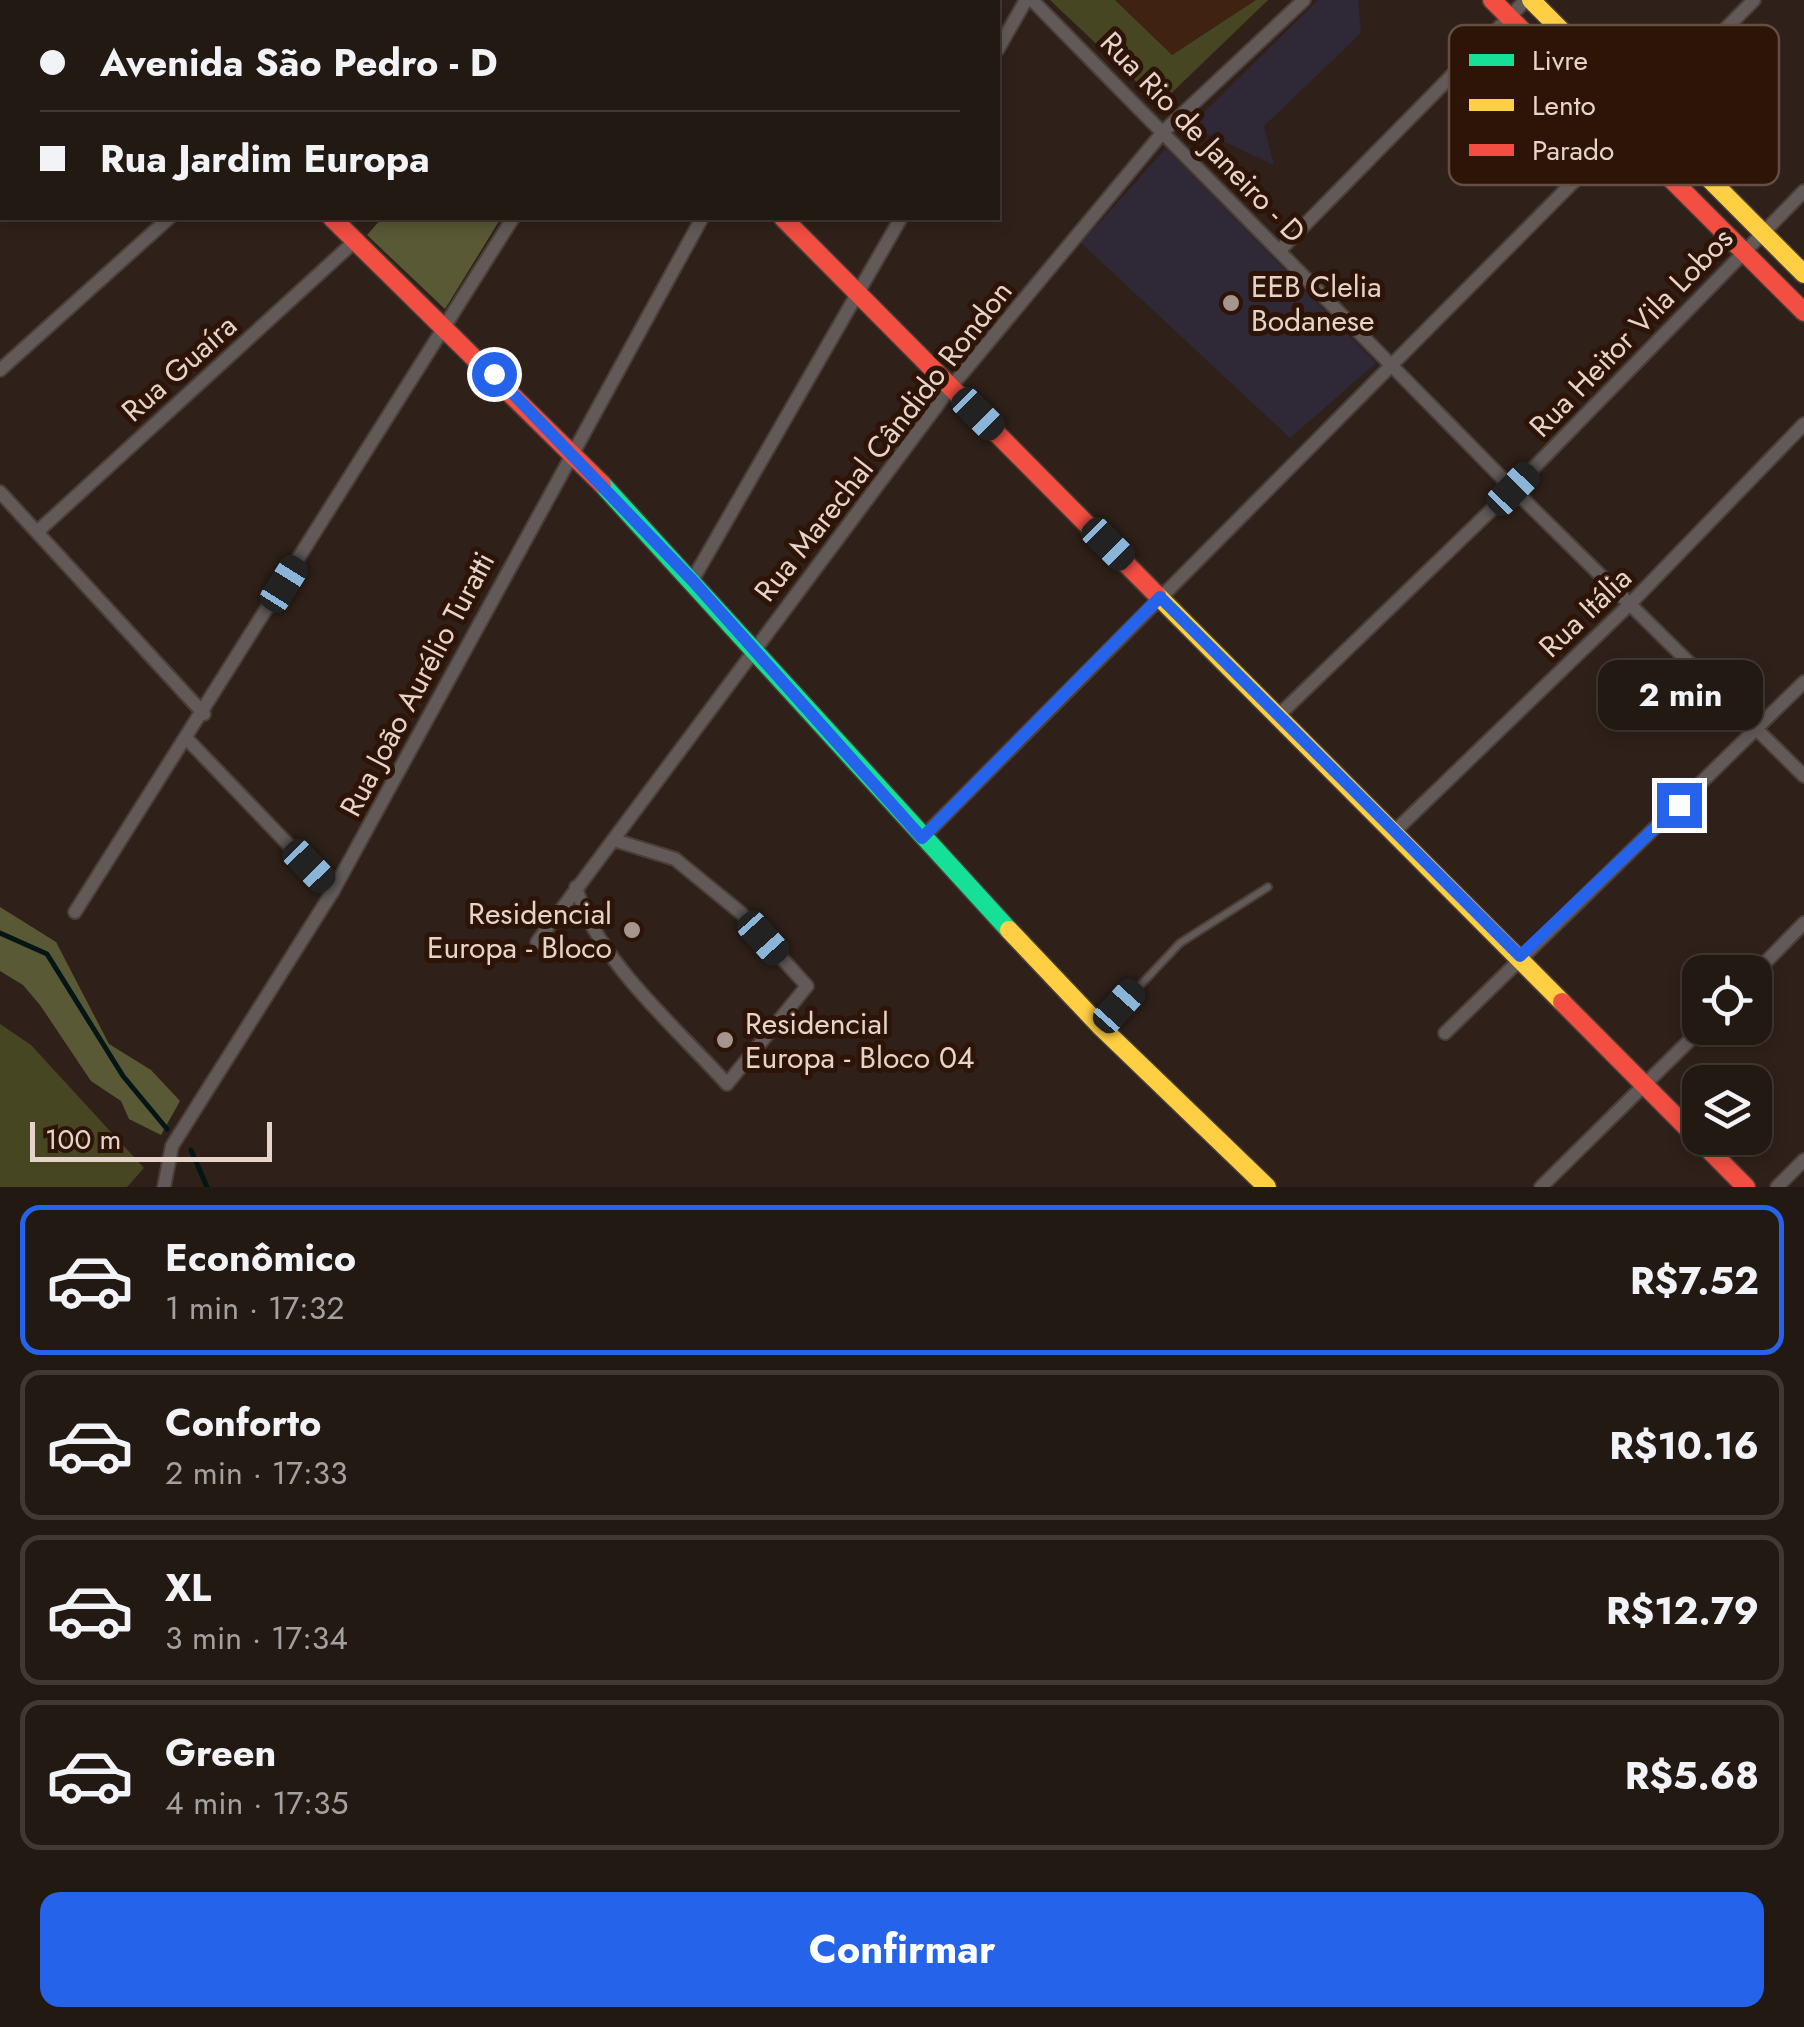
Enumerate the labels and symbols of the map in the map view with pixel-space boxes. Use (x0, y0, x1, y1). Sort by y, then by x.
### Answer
street label: Rua Rio de Janeiro - D (1091, 22, 1315, 252)
legend (1449, 25, 1779, 185)
text: Livre (1532, 40, 1588, 81)
text: Lento (1532, 85, 1596, 126)
text: Parado (1532, 130, 1614, 171)
street label: Rua Heitor Vila Lobos (1519, 217, 1743, 447)
place label: EEB Clelia Bodanese (1251, 265, 1382, 342)
street label: Rua Marechal Cândido Rondon (744, 271, 1022, 611)
marker: EEB Clelia Bodanese (1220, 292, 1242, 314)
street label: Rua Guaíra (112, 305, 246, 431)
route start (472, 352, 517, 397)
car (946, 382, 1010, 446)
car (1481, 457, 1545, 521)
car (1076, 512, 1140, 576)
street label: Rua João Aurélio Turatti (329, 544, 505, 824)
car (255, 551, 313, 617)
street label: Rua Itália (1529, 557, 1641, 667)
callout: 2 min (1596, 660, 1762, 730)
route end (1657, 783, 1702, 828)
car (277, 834, 341, 898)
place label: Residencial Europa - Bloco (427, 892, 612, 969)
car (732, 906, 794, 970)
marker: Residencial Europa - Bloco (621, 919, 643, 941)
car (1088, 974, 1150, 1038)
place label: Residencial Europa - Bloco 04 (745, 1002, 975, 1079)
marker: Residencial Europa - Bloco 04 (714, 1029, 736, 1051)
scale bar (30, 1117, 272, 1162)

